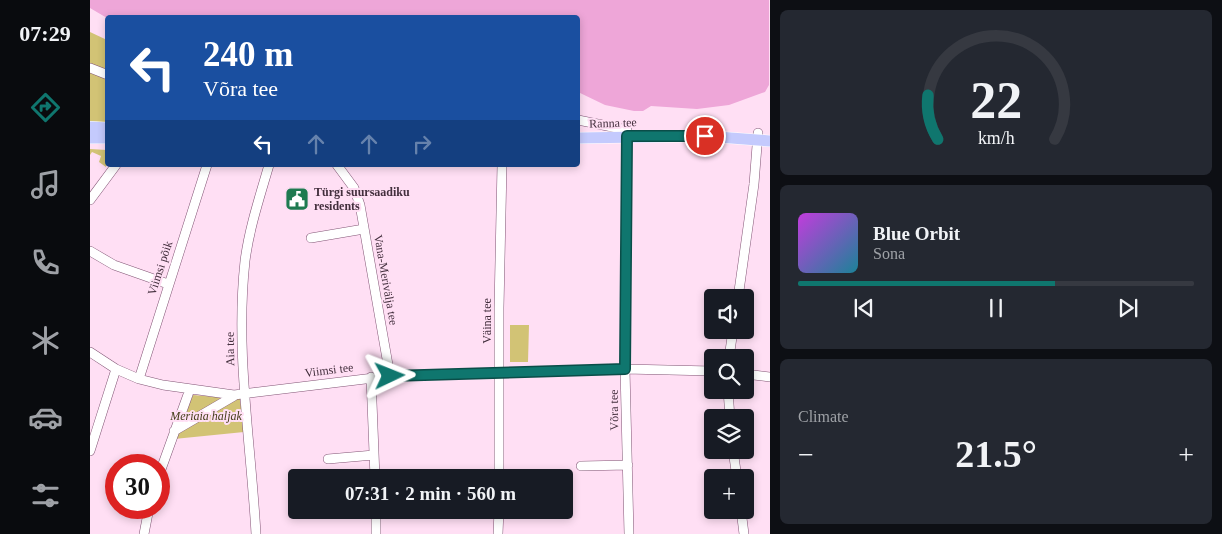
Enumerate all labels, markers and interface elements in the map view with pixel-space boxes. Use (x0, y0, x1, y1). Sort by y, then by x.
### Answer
text: 07:29 (19, 21, 71, 46)
icon: left (120, 35, 185, 100)
text: 240 m (203, 35, 293, 74)
text: 22 (970, 72, 1022, 129)
text: Võra tee (203, 76, 278, 101)
icon: directions (28, 90, 63, 125)
street label: Ranna tee (589, 115, 637, 131)
pin (684, 115, 726, 157)
icon: arrive (691, 122, 719, 150)
text: km/h (978, 128, 1014, 148)
icon: left (249, 130, 277, 158)
icon: ahead (302, 130, 330, 158)
icon: ahead (355, 130, 383, 158)
icon: right (408, 130, 436, 158)
icon: music (28, 167, 63, 202)
place label: Türgi suursaadiku residents (314, 185, 410, 213)
public building icon: Türgi suursaadiku residents (284, 186, 310, 212)
text: Blue Orbit (873, 223, 960, 244)
street label: Vana-Merivälja tee (371, 234, 401, 326)
street label: Viimsi põik (145, 239, 175, 297)
icon: phone (28, 245, 63, 280)
text: Sona (873, 245, 905, 262)
map controls (704, 289, 754, 519)
button: sound (704, 289, 754, 339)
icon: previous (850, 294, 878, 322)
icon: pause (982, 294, 1010, 322)
icon: next (1114, 294, 1142, 322)
street label: Väina tee (480, 298, 494, 344)
icon: climate (28, 323, 63, 358)
street label: Aia tee (223, 332, 237, 366)
position arrow (363, 349, 415, 401)
button: search (704, 349, 754, 399)
street label: Viimsi tee (304, 360, 354, 380)
street label: Võra tee (607, 389, 621, 431)
icon: car (28, 400, 63, 435)
text: Climate (798, 408, 849, 425)
park label: Meriaia haljak (169, 409, 243, 423)
button: layers (704, 409, 754, 459)
text: 21.5° (955, 433, 1037, 475)
text: − (798, 439, 814, 470)
text: + (1178, 439, 1194, 470)
speed limit sign: 30 (105, 454, 170, 519)
button: + (704, 469, 754, 519)
icon: filters (28, 478, 63, 513)
text: 07:31 · 2 min · 560 m (345, 483, 516, 504)

